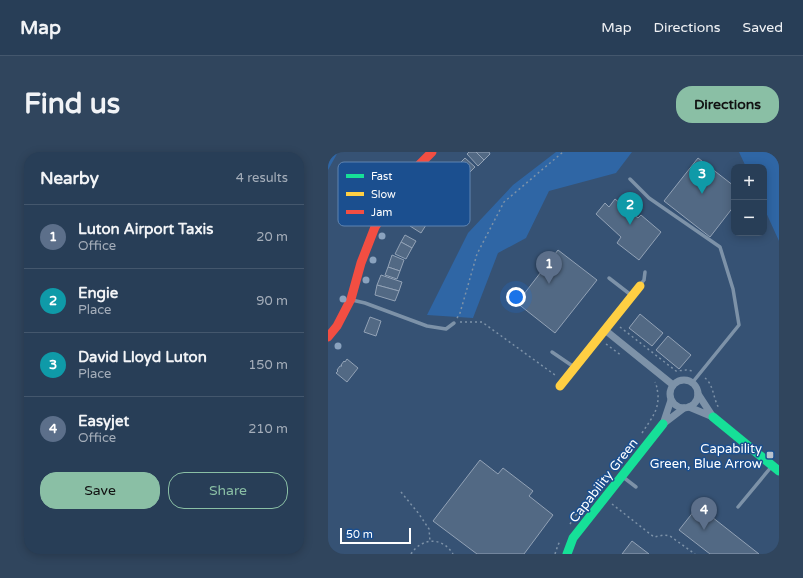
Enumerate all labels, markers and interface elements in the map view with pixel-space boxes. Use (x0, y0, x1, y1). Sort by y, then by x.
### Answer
text: Map (20, 17, 61, 39)
text: Map (601, 19, 632, 36)
text: Directions (654, 19, 721, 36)
text: Saved (743, 19, 783, 36)
button: Directions (676, 86, 779, 123)
text: Find us (24, 87, 120, 121)
pin: 3 (689, 161, 715, 194)
legend (338, 162, 470, 226)
map controls (731, 164, 767, 236)
button: + (731, 164, 767, 200)
text: Nearby (40, 168, 99, 189)
text: 4 results (236, 170, 288, 186)
text: Fast (371, 170, 392, 183)
text: Slow (371, 188, 396, 201)
pin: 2 (617, 192, 643, 225)
button: − (731, 200, 767, 236)
text: Jam (371, 206, 392, 219)
text: Luton Airport Taxis (78, 220, 214, 238)
text: 1 (49, 229, 57, 245)
text: 20 m (256, 229, 288, 245)
text: Office (78, 238, 116, 254)
pin: 1 (536, 251, 562, 284)
text: Engie (78, 284, 118, 302)
your location (506, 287, 526, 307)
text: 2 (49, 293, 57, 309)
text: 90 m (256, 293, 288, 309)
text: Place (78, 302, 111, 318)
text: David Lloyd Luton (78, 348, 207, 366)
text: 3 (49, 357, 57, 373)
text: 150 m (248, 357, 288, 373)
text: Place (78, 366, 111, 382)
text: Easyjet (78, 412, 129, 430)
text: 4 (49, 421, 57, 437)
text: 210 m (248, 421, 288, 437)
text: Office (78, 430, 116, 446)
street label: Capability Green (566, 435, 642, 526)
place label: Capability Green, Blue Arrow (650, 441, 762, 472)
marker: Capability Green, Blue Arrow (765, 450, 775, 460)
button: Save (40, 472, 160, 509)
button: Share (168, 472, 288, 509)
pin: 4 (691, 497, 717, 530)
scale bar (340, 526, 411, 545)
text: 50 m (346, 528, 373, 541)

